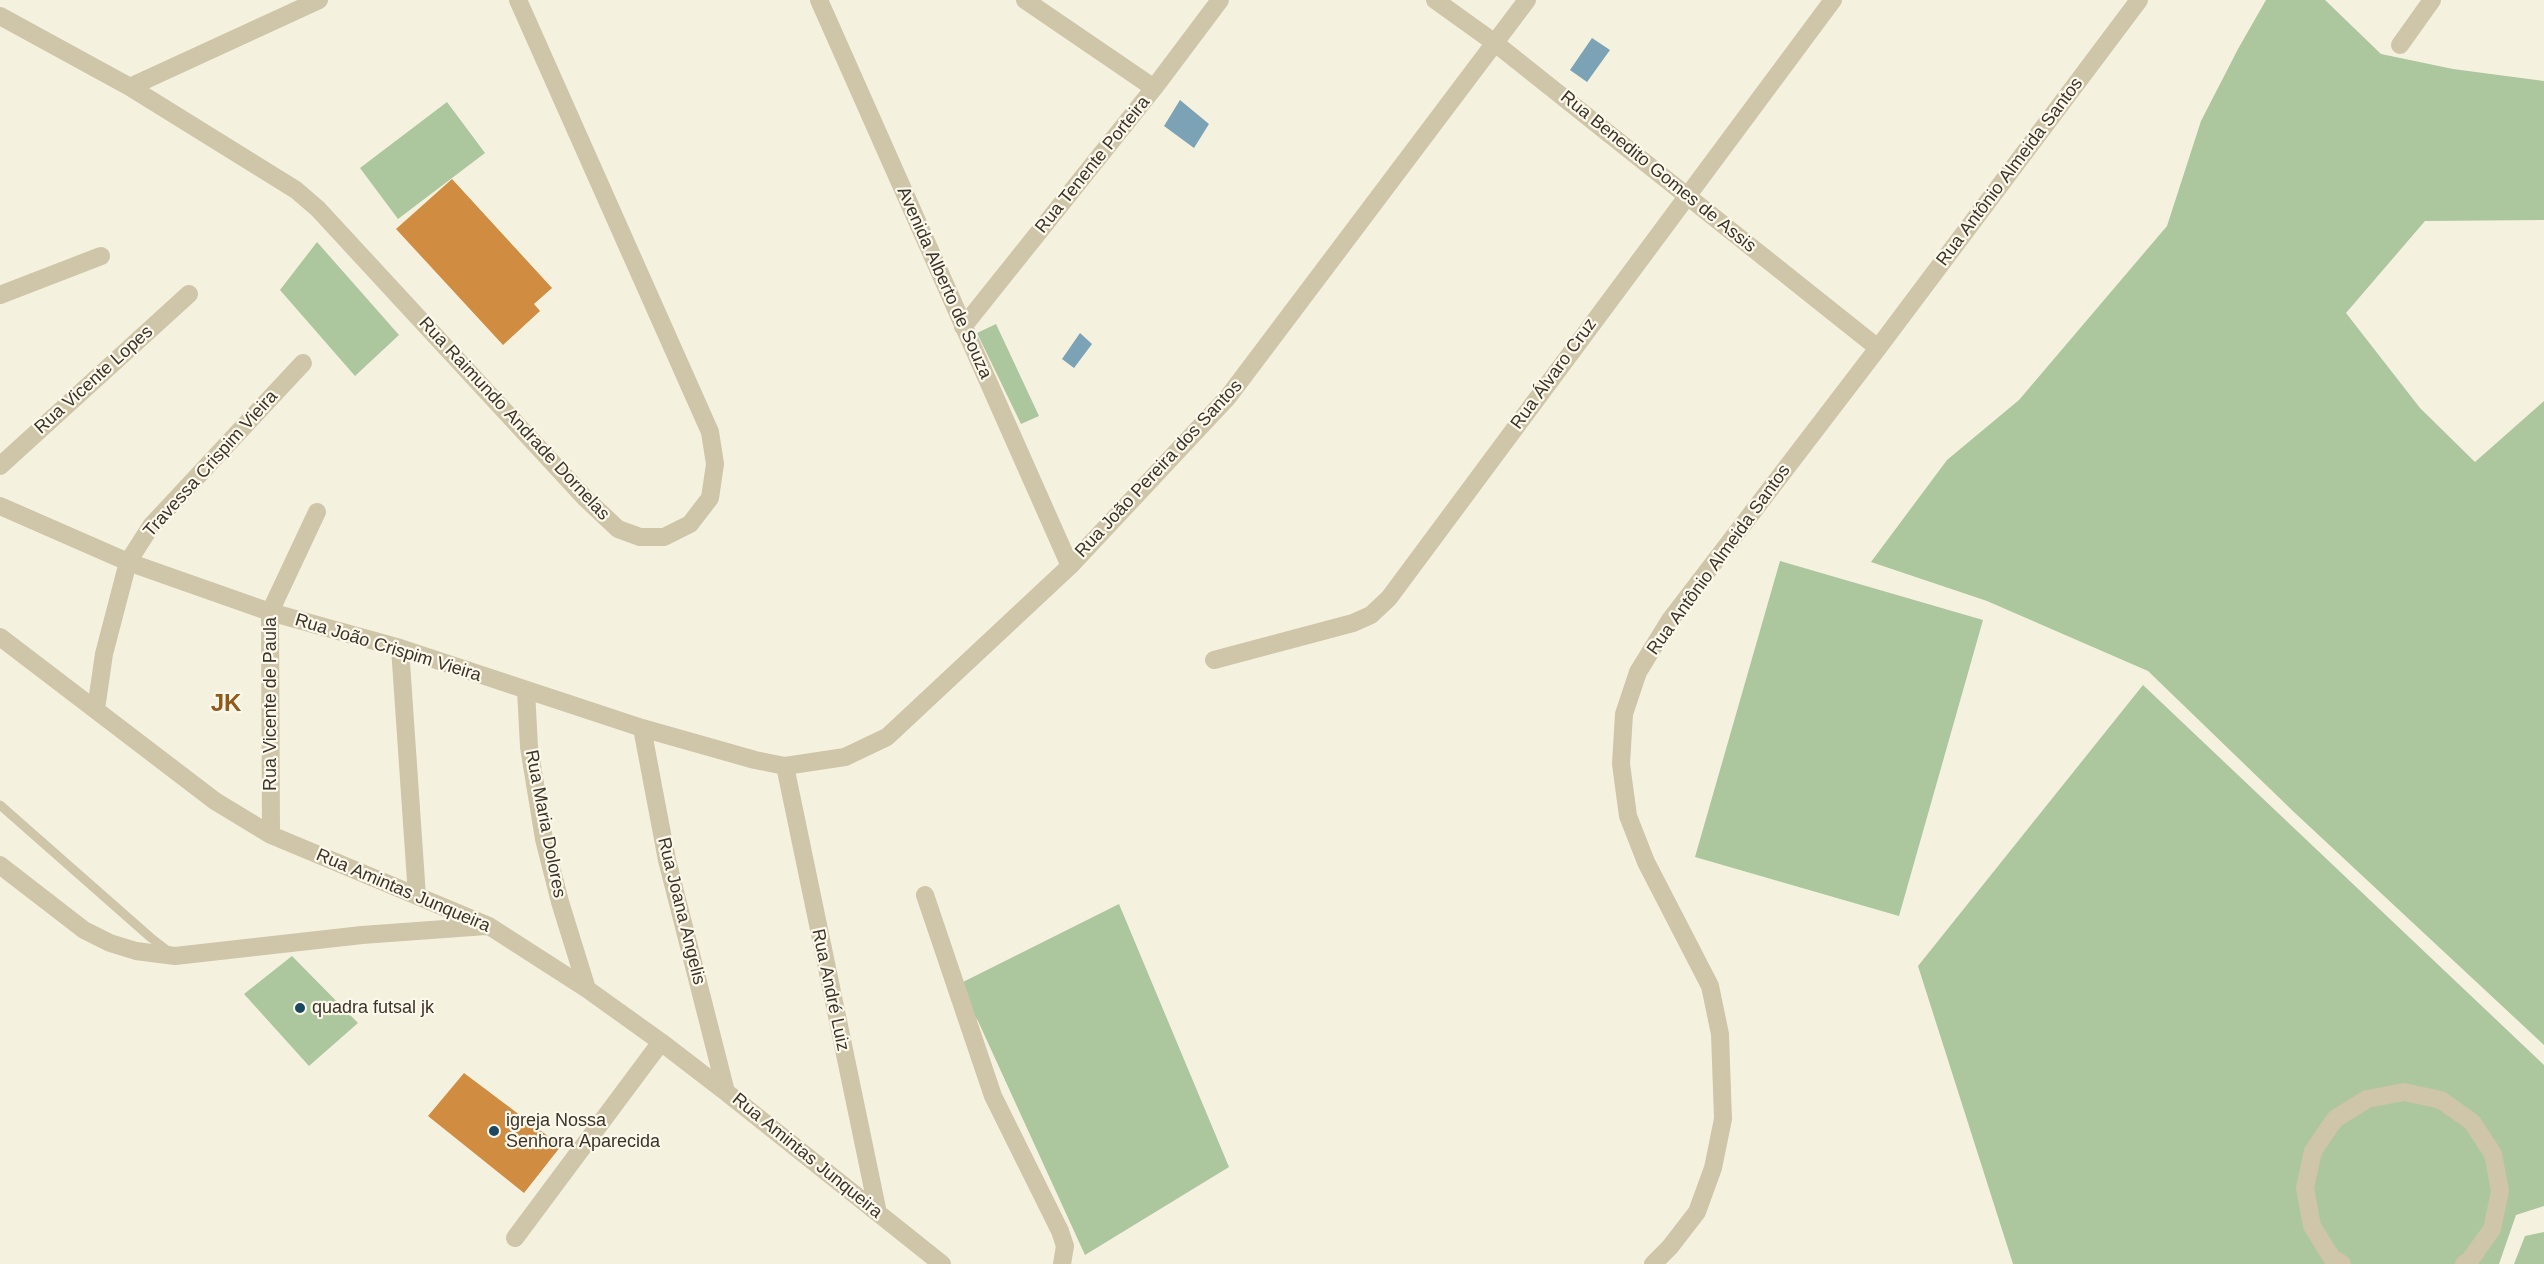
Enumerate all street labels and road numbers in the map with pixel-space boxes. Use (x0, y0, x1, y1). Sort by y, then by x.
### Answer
street label: Rua Antônio Almeida Santos (1932, 74, 2088, 270)
street label: Rua Benedito Gomes de Assis (1556, 86, 1760, 258)
street label: Rua Tenente Porteira (1031, 92, 1155, 238)
street label: Avenida Alberto de Souza (892, 184, 996, 382)
street label: Rua Raimundo Andrade Dornelas (414, 313, 614, 525)
street label: Rua Álvaro Cruz (1506, 314, 1602, 434)
street label: Rua Vicente Lopes (30, 321, 158, 439)
street label: Rua João Pereira dos Santos (1071, 376, 1247, 562)
street label: Travessa Crispim Vieira (139, 386, 283, 542)
street label: Rua Antônio Almeida Santos (1643, 461, 1795, 659)
street label: Rua João Crispim Vieira (292, 609, 484, 687)
street label: Rua Vicente de Paula (260, 617, 282, 791)
street label: Rua Maria Dolores (520, 748, 570, 900)
street label: Rua Joana Angelis (652, 835, 710, 987)
street label: Rua Amintas Junqueira (313, 845, 493, 937)
street label: Rua André Luiz (807, 927, 853, 1053)
street label: Rua Amintas Junqueira (728, 1089, 886, 1223)

